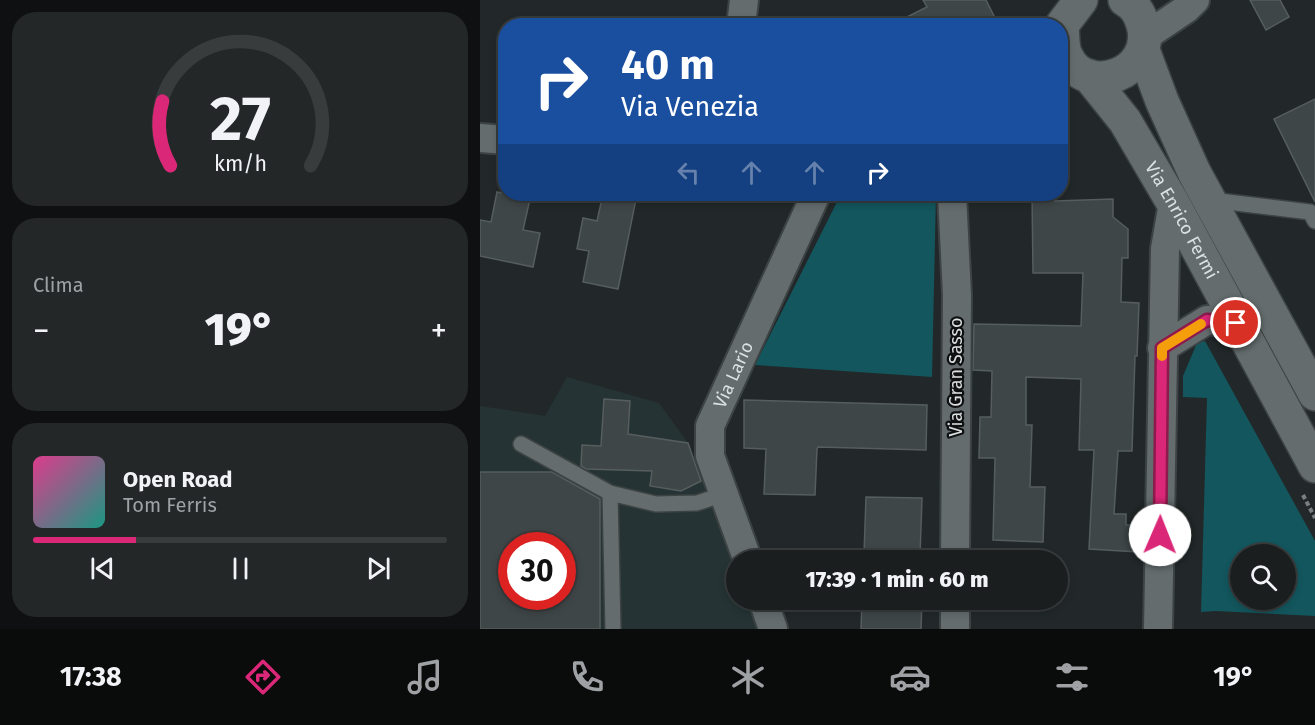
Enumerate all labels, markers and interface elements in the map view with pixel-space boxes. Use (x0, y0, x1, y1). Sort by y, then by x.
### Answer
text: 40 m (621, 40, 715, 90)
icon: right (522, 42, 600, 120)
text: 27 (210, 82, 270, 157)
text: Via Venezia (621, 91, 759, 123)
text: km/h (213, 151, 267, 177)
icon: left (672, 156, 705, 189)
icon: ahead (735, 156, 768, 189)
icon: ahead (798, 156, 831, 189)
icon: right (861, 156, 894, 189)
street label: Via Enrico Fermi (1140, 158, 1223, 283)
text: Clima (33, 273, 84, 297)
pin (1210, 297, 1261, 348)
text: 19° (205, 303, 275, 357)
icon: arrive (1219, 306, 1252, 339)
text: − (33, 311, 50, 351)
text: + (431, 311, 447, 351)
street label: Via Gran Sasso (945, 318, 967, 437)
street label: Via Lario (709, 338, 758, 412)
text: Open Road (123, 466, 233, 493)
text: Tom Ferris (123, 493, 217, 517)
position arrow (1128, 503, 1192, 567)
speed limit sign: 30 (498, 532, 576, 610)
map controls (1230, 544, 1296, 610)
button: search (1230, 544, 1296, 610)
icon: previous (86, 552, 119, 585)
icon: pause (224, 552, 257, 585)
icon: next (362, 552, 395, 585)
text: 17:39 · 1 min · 60 m (805, 566, 989, 593)
icon: directions (242, 656, 284, 698)
icon: music (404, 656, 446, 698)
icon: phone (566, 656, 608, 698)
icon: climate (727, 656, 769, 698)
icon: car (889, 656, 931, 698)
icon: filters (1051, 656, 1093, 698)
text: 17:38 (60, 661, 122, 693)
text: 19° (1213, 661, 1255, 693)

